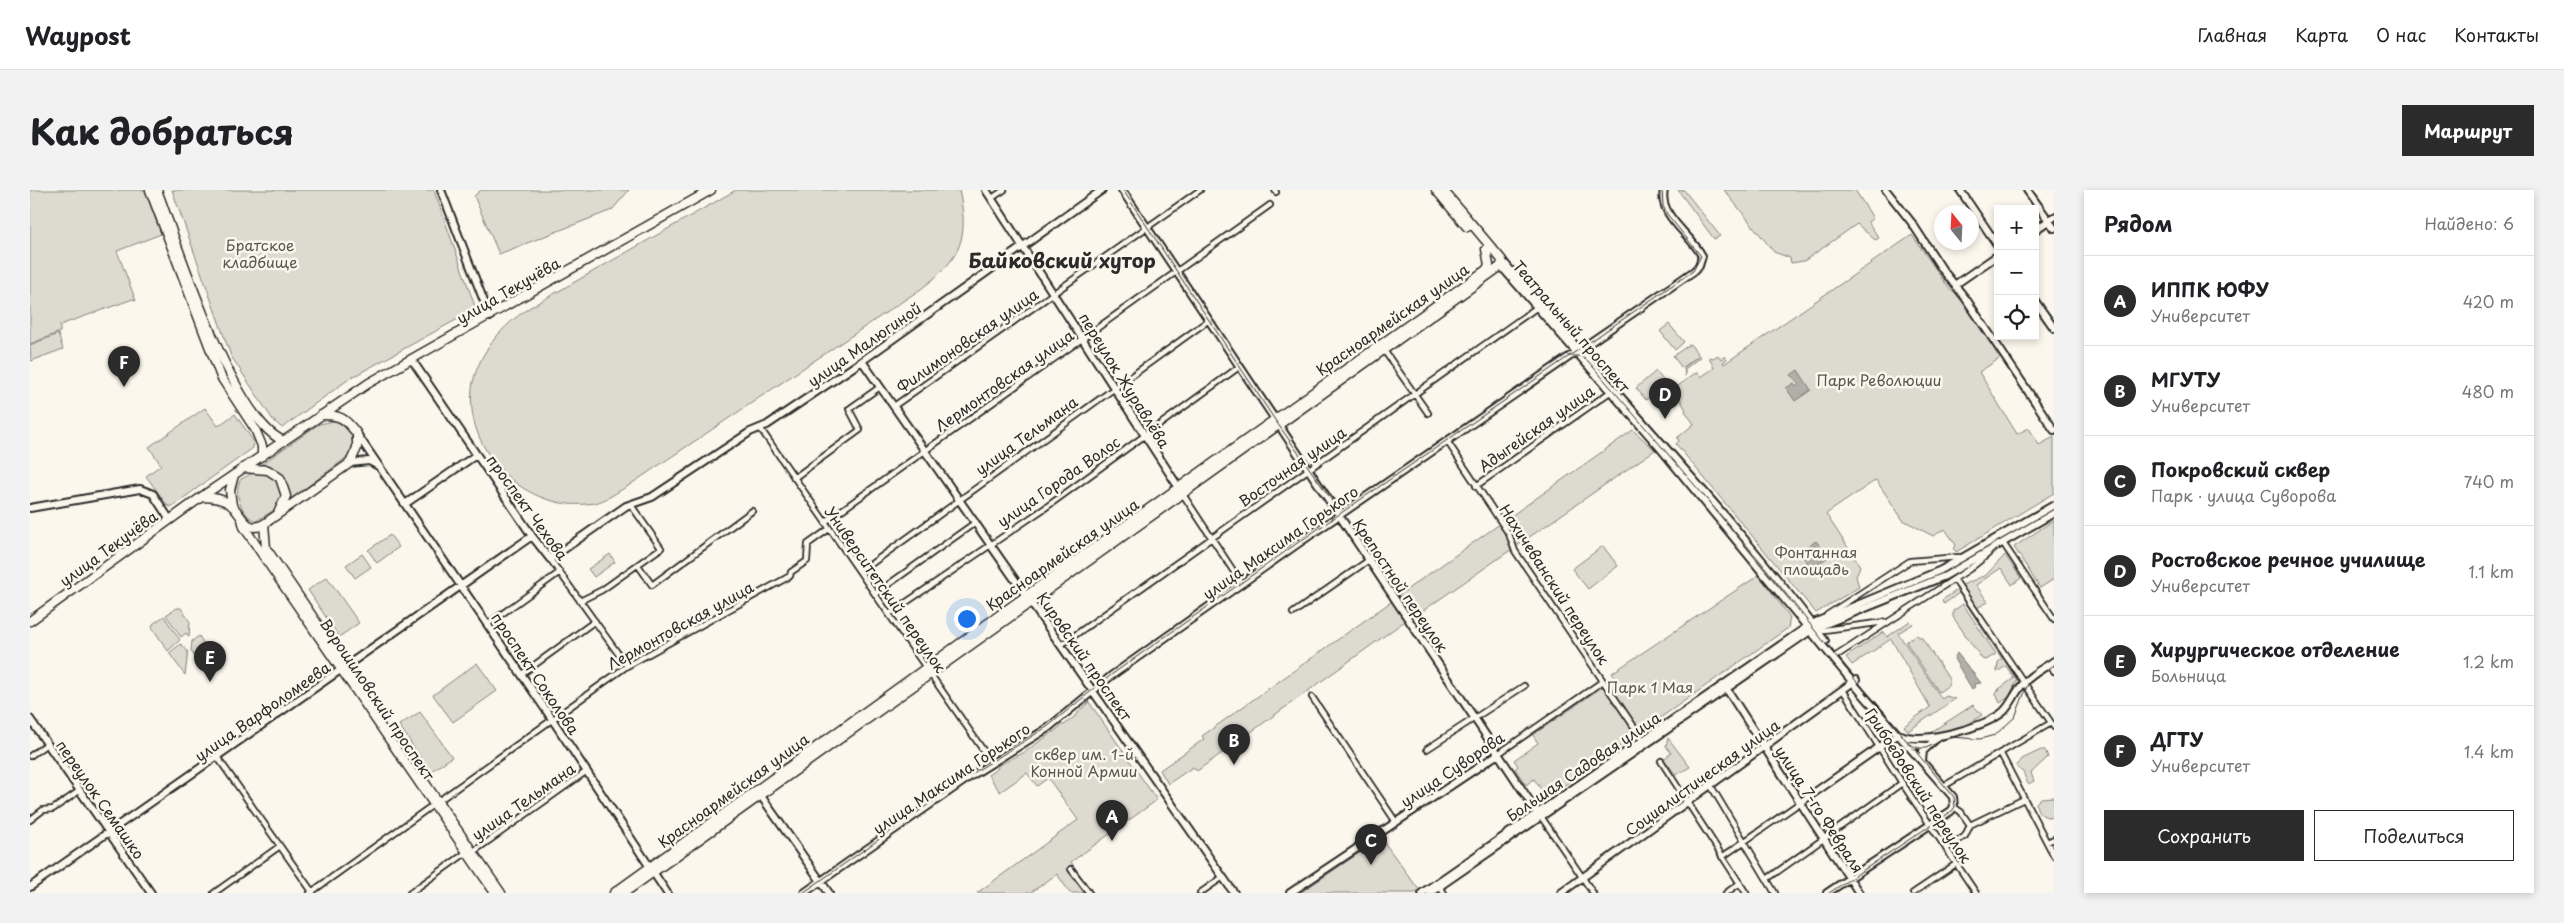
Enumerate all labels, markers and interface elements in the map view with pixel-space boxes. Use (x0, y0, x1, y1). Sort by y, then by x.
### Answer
text: Waypost (25, 17, 131, 53)
text: Главная (2198, 21, 2267, 48)
text: Карта (2295, 21, 2348, 48)
text: О нас (2376, 21, 2426, 48)
text: Контакты (2454, 21, 2539, 48)
text: Как добраться (30, 104, 294, 157)
button: Маршрут (2402, 105, 2534, 156)
north arrow (1934, 205, 1979, 250)
map controls (1994, 205, 2039, 340)
button: + (1994, 205, 2039, 250)
text: Рядом (2104, 207, 2172, 239)
text: Найдено: 6 (2424, 211, 2514, 235)
park label: Братское кладбище (222, 233, 298, 273)
district label: Байковский хутор (968, 245, 1156, 275)
button: − (1994, 250, 2039, 295)
street label: улица Текучёва (452, 251, 565, 329)
street label: Театральный проспект (1508, 255, 1637, 398)
street label: Красноармейская улица (1311, 257, 1474, 381)
text: ИППК ЮФУ (2151, 275, 2269, 303)
street label: Филимоновская улица (891, 282, 1043, 398)
text: A (2114, 289, 2126, 313)
text: 420 m (2463, 289, 2514, 313)
button: locate (1994, 295, 2039, 340)
street label: улица Малюгиной (802, 296, 926, 392)
text: Университет (2151, 303, 2250, 327)
street label: переулок Журавлёва (1074, 308, 1176, 453)
street label: Лермонтовская улица (930, 323, 1078, 437)
pin: F (108, 346, 140, 387)
text: МГУТУ (2151, 365, 2220, 393)
park label: Парк Революции (1816, 368, 1942, 391)
pin: D (1649, 378, 1681, 419)
street label: Адыгейская улица (1473, 379, 1599, 477)
text: B (2115, 379, 2125, 403)
text: 480 m (2462, 379, 2514, 403)
street label: улица Тельмана (970, 390, 1083, 480)
text: Университет (2151, 393, 2250, 417)
street label: Восточная улица (1234, 420, 1351, 512)
street label: улица Города Волос (992, 430, 1124, 532)
street label: проспект Чехова (482, 449, 575, 565)
text: Покровский сквер (2151, 455, 2330, 483)
text: C (2114, 469, 2126, 493)
text: 740 m (2464, 469, 2514, 493)
street label: улица Максима Горького (1198, 479, 1362, 605)
text: Парк · улица Суворова (2151, 483, 2336, 507)
street label: Красноармейская улица (981, 492, 1144, 616)
street label: Нахичеванский переулок (1494, 499, 1616, 669)
street label: Университетский переулок (820, 501, 952, 677)
street label: улица Текучёва (54, 504, 162, 592)
street label: Крепостной переулок (1348, 514, 1454, 657)
park label: Фонтанная площадь (1775, 540, 1857, 580)
text: Ростовское речное училище (2151, 545, 2426, 573)
text: D (2114, 559, 2126, 583)
text: 1.1 km (2468, 559, 2514, 583)
text: Университет (2151, 573, 2250, 597)
street label: Лермонтовская улица (602, 575, 758, 675)
street label: Кировский проспект (1032, 587, 1139, 726)
your location (954, 606, 980, 632)
street label: проспект Соколова (486, 607, 586, 739)
street label: Ворошиловский проспект (315, 613, 441, 785)
text: Хирургическое отделение (2151, 635, 2400, 663)
pin: E (194, 641, 226, 682)
text: E (2115, 649, 2125, 673)
text: 1.2 km (2463, 649, 2514, 673)
street label: улица Варфоломеева (190, 655, 335, 767)
text: Больница (2151, 663, 2226, 687)
park label: Парк 1 Мая (1607, 675, 1693, 698)
street label: Грибоедовский переулок (1860, 703, 1978, 867)
street label: Большая Садовая улица (1501, 705, 1665, 826)
street label: Социалистическая улица (1620, 713, 1784, 841)
street label: улица Максима Горького (868, 717, 1034, 839)
pin: B (1218, 724, 1250, 765)
street label: улица Суворова (1395, 725, 1509, 812)
text: ДГТУ (2151, 725, 2204, 753)
street label: Красноармейская улица (653, 727, 814, 853)
street label: переулок Семашко (51, 735, 151, 863)
text: F (2115, 739, 2125, 763)
text: 1.4 km (2464, 739, 2514, 763)
street label: улица 7-го Февраля (1770, 741, 1870, 877)
park label: сквер им. 1-й Конной Армии (1030, 742, 1138, 782)
text: Университет (2151, 753, 2250, 777)
street label: улица Тельмана (466, 756, 580, 845)
pin: A (1096, 800, 1128, 841)
button: Сохранить (2104, 810, 2304, 861)
button: Поделиться (2314, 810, 2514, 861)
pin: C (1355, 824, 1387, 865)

